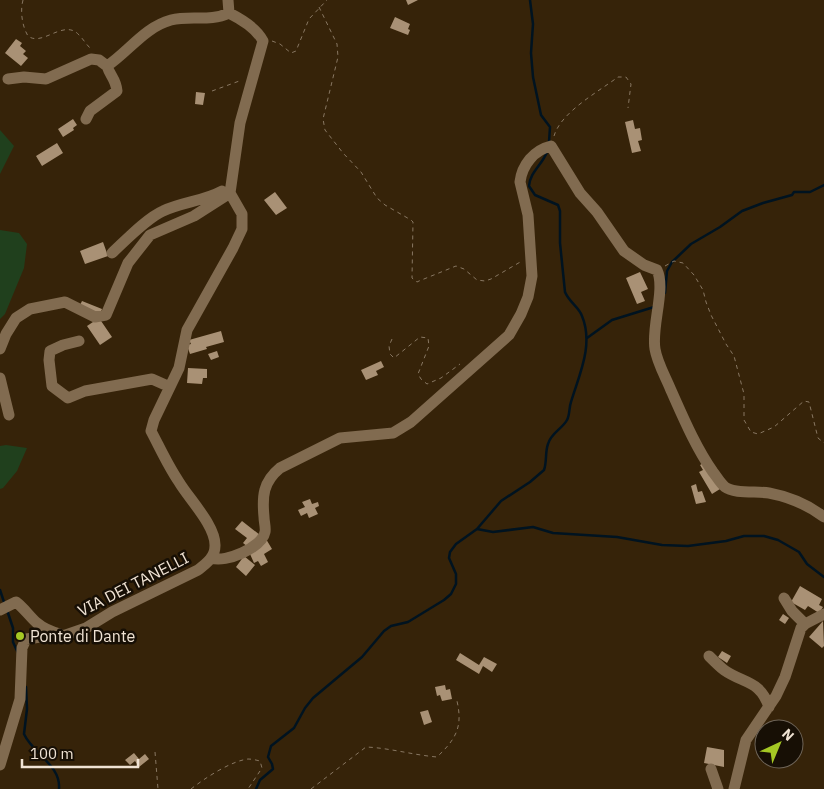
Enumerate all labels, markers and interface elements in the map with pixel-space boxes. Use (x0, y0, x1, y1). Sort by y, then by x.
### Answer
street label: VIA DEI TANELLI (74, 547, 192, 621)
place label: Ponte di Dante (30, 626, 136, 646)
marker: Ponte di Dante (14, 630, 26, 642)
north arrow (754, 719, 804, 769)
text: N (778, 725, 798, 745)
scale bar (22, 736, 139, 768)
text: 100 m (30, 744, 74, 763)

